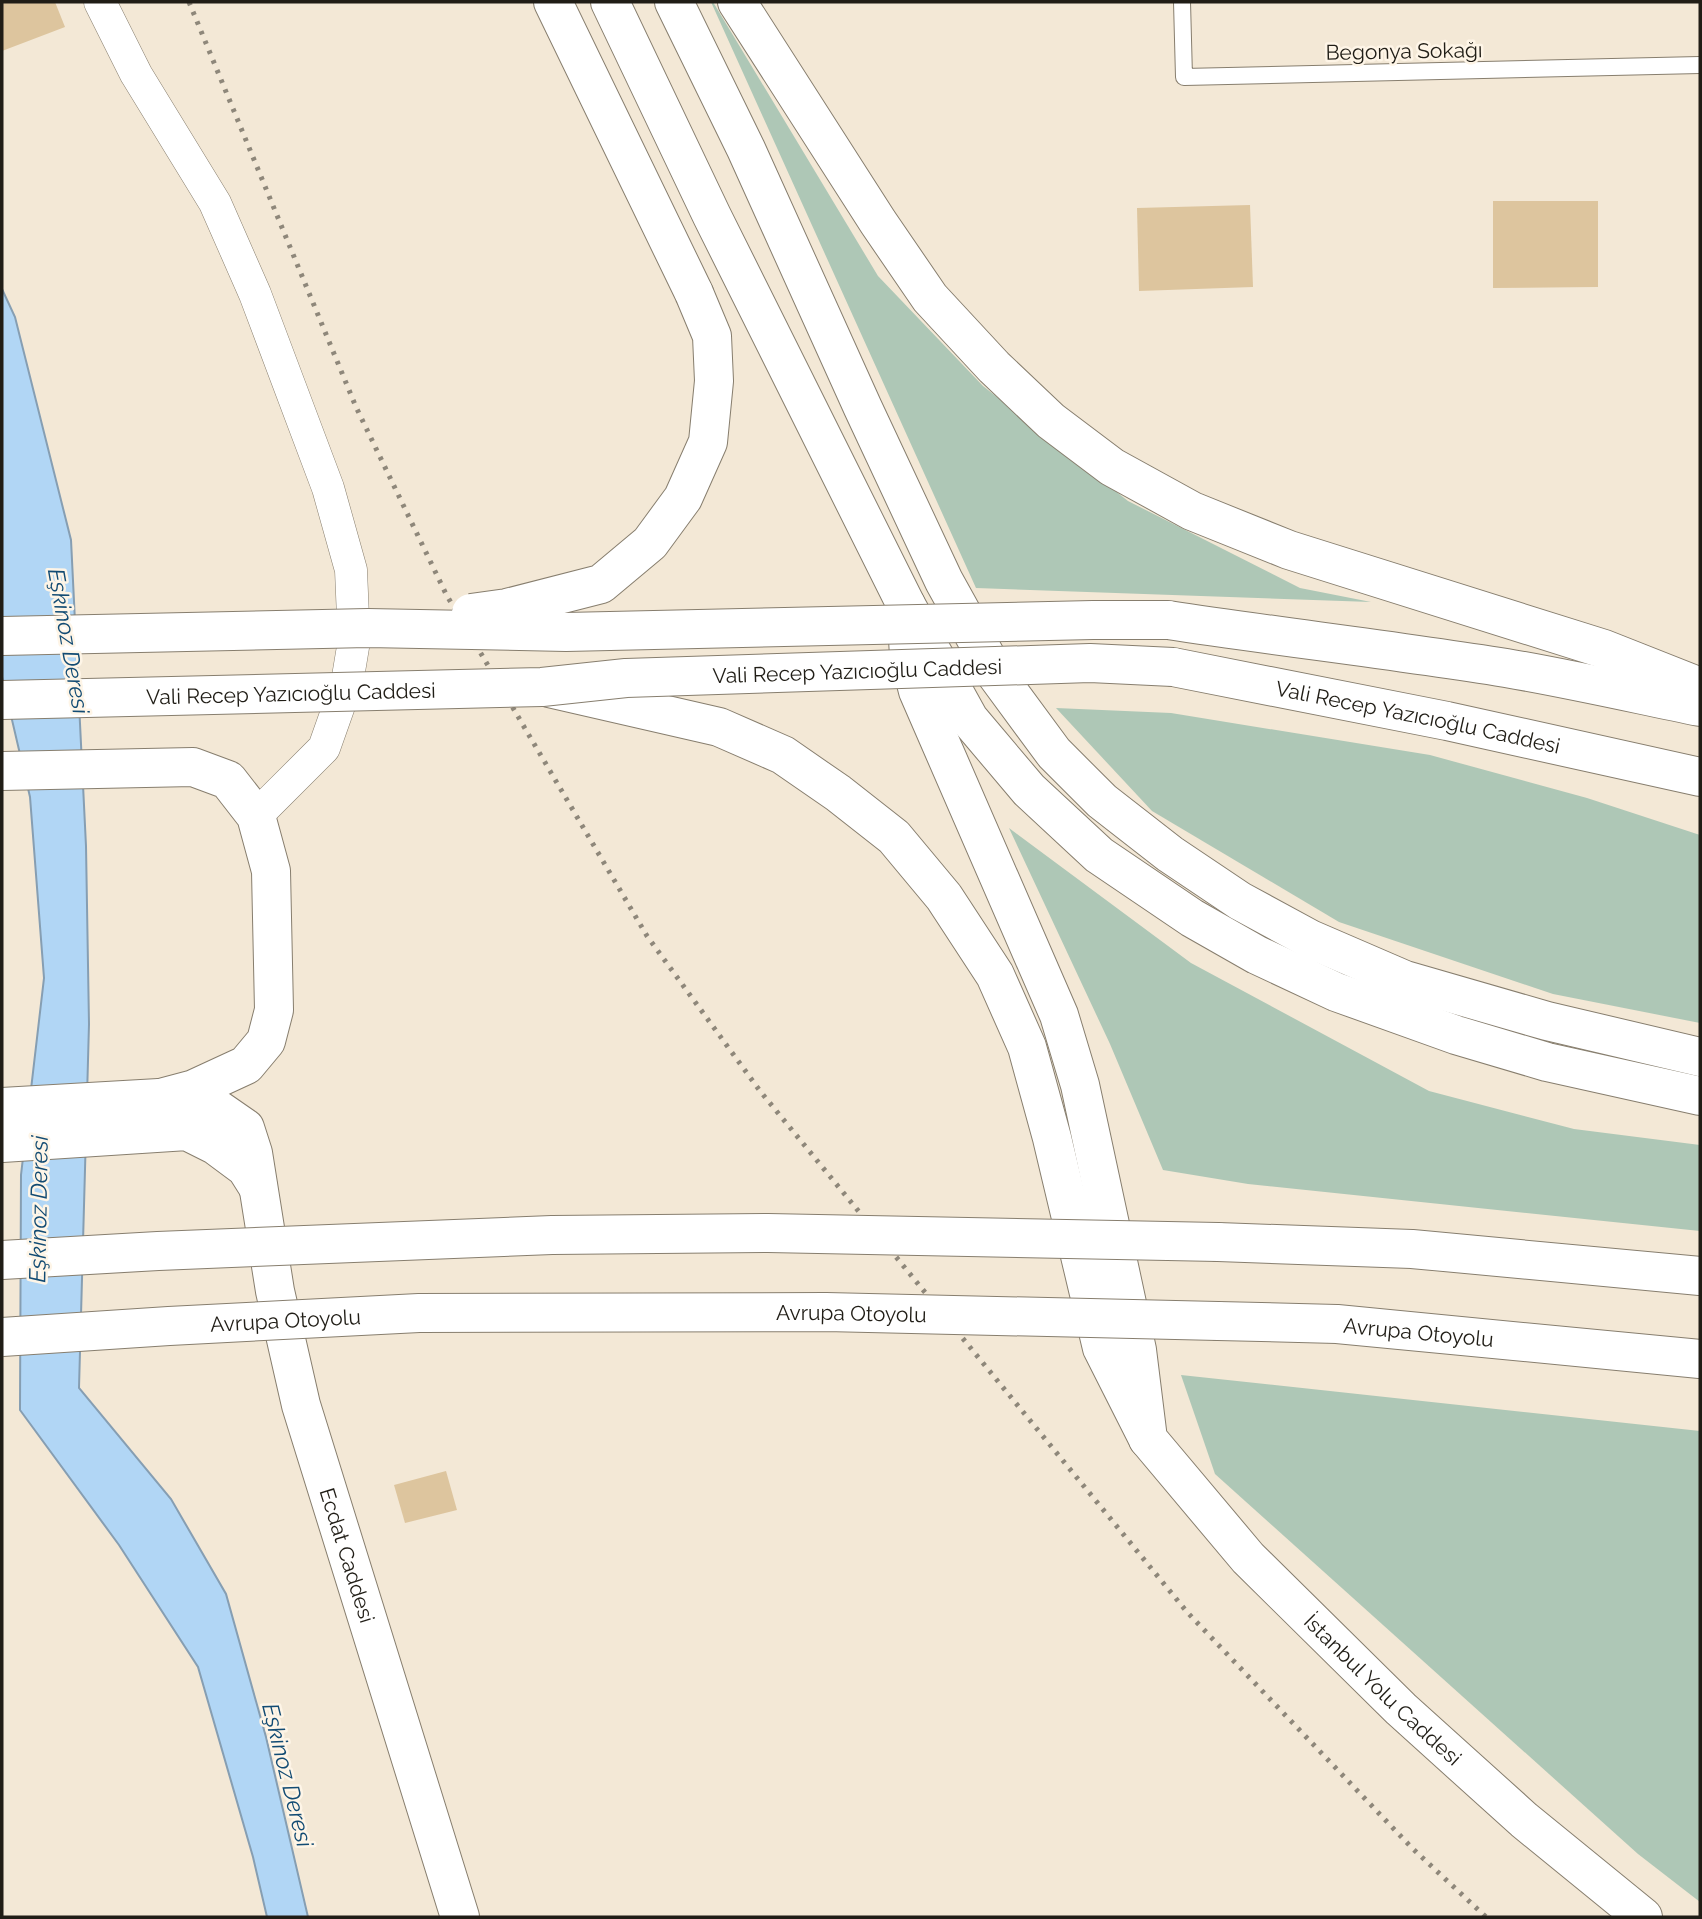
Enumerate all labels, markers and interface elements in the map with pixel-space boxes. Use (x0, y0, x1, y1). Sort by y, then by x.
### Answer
street label: Begonya Sokağı (1325, 37, 1483, 65)
water label: Eşkinoz Deresi (43, 566, 95, 717)
street label: Vali Recep Yazıcıoğlu Caddesi (712, 653, 1002, 688)
street label: Vali Recep Yazıcıoğlu Caddesi (1274, 675, 1563, 758)
street label: Vali Recep Yazıcıoğlu Caddesi (146, 677, 436, 709)
water label: Eşkinoz Deresi (23, 1134, 53, 1283)
street label: Avrupa Otoyolu (776, 1299, 927, 1327)
street label: Avrupa Otoyolu (210, 1304, 361, 1336)
street label: Avrupa Otoyolu (1342, 1312, 1495, 1352)
street label: Ecdat Caddesi (315, 1485, 380, 1626)
street label: İstanbul Yolu Caddesi (1299, 1608, 1467, 1770)
water label: Eşkinoz Deresi (257, 1700, 319, 1851)

